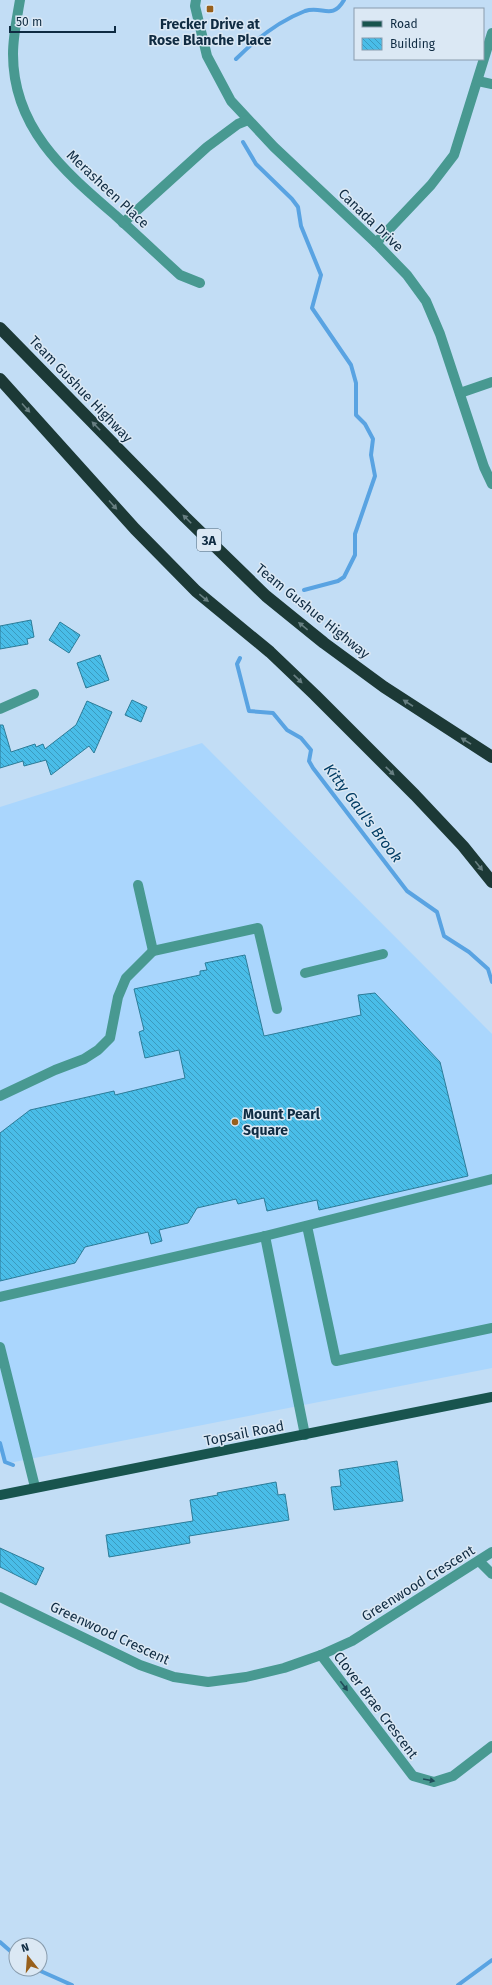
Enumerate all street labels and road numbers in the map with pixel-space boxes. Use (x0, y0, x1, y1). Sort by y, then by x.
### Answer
street label: Merasheen Place (63, 147, 152, 232)
street label: Canada Drive (335, 185, 407, 256)
street label: Team Gushue Highway (25, 333, 136, 446)
road number: 3A (197, 529, 221, 551)
street label: Team Gushue Highway (252, 560, 373, 663)
street label: Topsail Road (203, 1417, 285, 1450)
street label: Greenwood Crescent (359, 1541, 479, 1625)
street label: Greenwood Crescent (47, 1598, 173, 1669)
street label: Clover Brae Crescent (330, 1648, 422, 1763)

